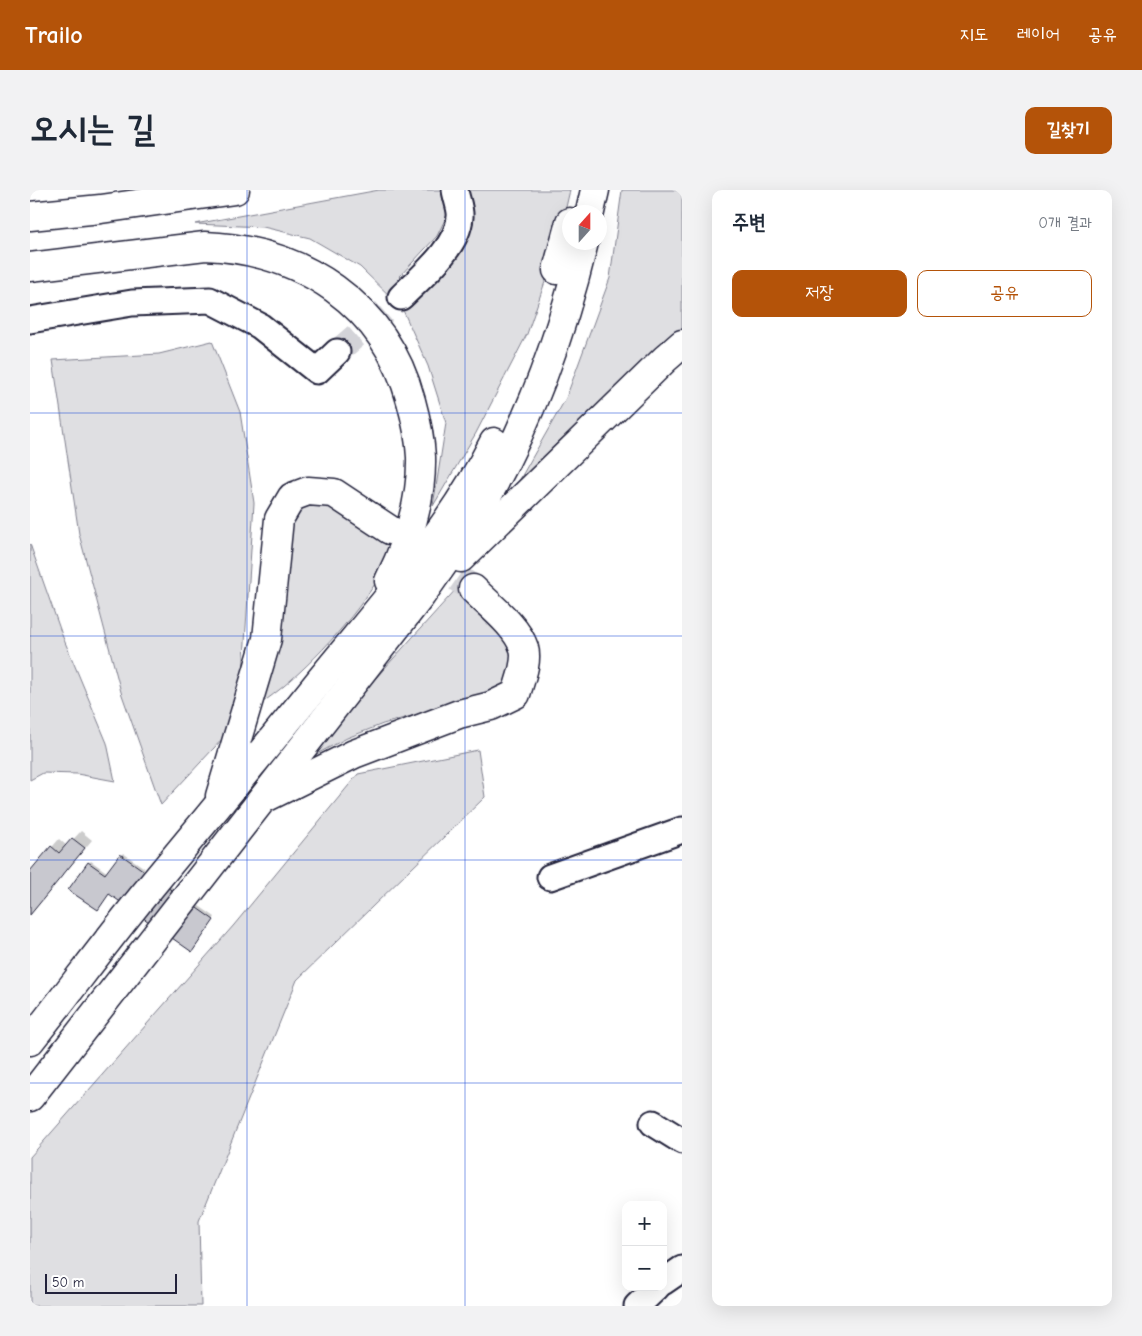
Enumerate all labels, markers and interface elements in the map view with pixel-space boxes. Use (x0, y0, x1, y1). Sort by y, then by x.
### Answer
text: Trailo (25, 21, 83, 49)
text: 지도 (960, 24, 989, 45)
text: 레이어 (1017, 24, 1060, 45)
text: 공유 (1088, 24, 1117, 45)
button: 길찾기 (1025, 107, 1112, 154)
text: 오시는 길 (30, 108, 155, 149)
north arrow (562, 205, 607, 250)
text: 주변 (732, 210, 766, 234)
text: 0개 결과 (1038, 214, 1092, 232)
button: 저장 (732, 270, 907, 317)
button: 공유 (917, 270, 1092, 317)
map controls (622, 1201, 667, 1291)
button: + (622, 1201, 667, 1246)
button: − (622, 1246, 667, 1291)
scale bar (45, 1271, 178, 1294)
text: 50 m (52, 1274, 84, 1291)

